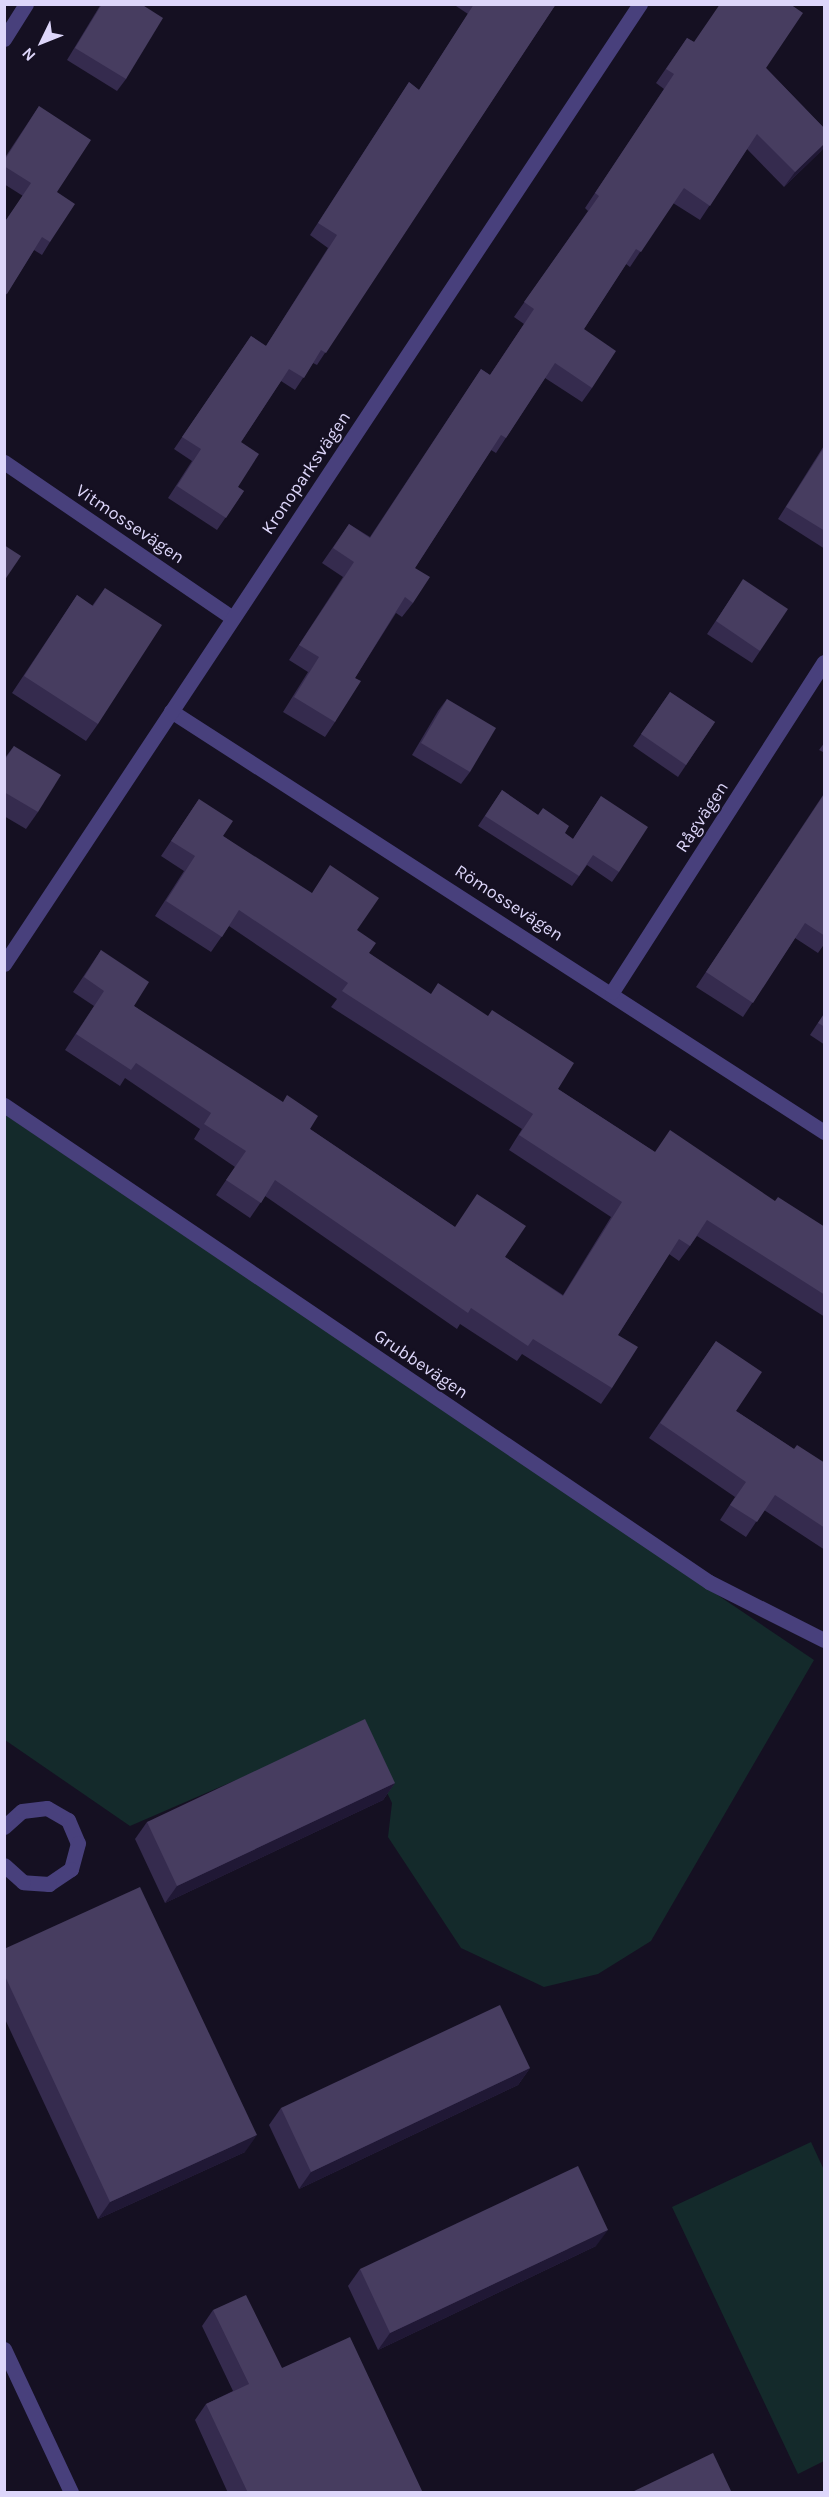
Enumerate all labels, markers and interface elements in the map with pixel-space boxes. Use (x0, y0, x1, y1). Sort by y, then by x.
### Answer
north arrow (12, 12, 72, 72)
text: N (18, 44, 39, 65)
street label: Kronoparksvägen (257, 407, 355, 539)
street label: Vitmossevägen (72, 480, 188, 568)
street label: Rågvägen (671, 777, 733, 857)
street label: Römossevägen (451, 860, 567, 946)
street label: Grubbevägen (370, 1325, 472, 1403)

